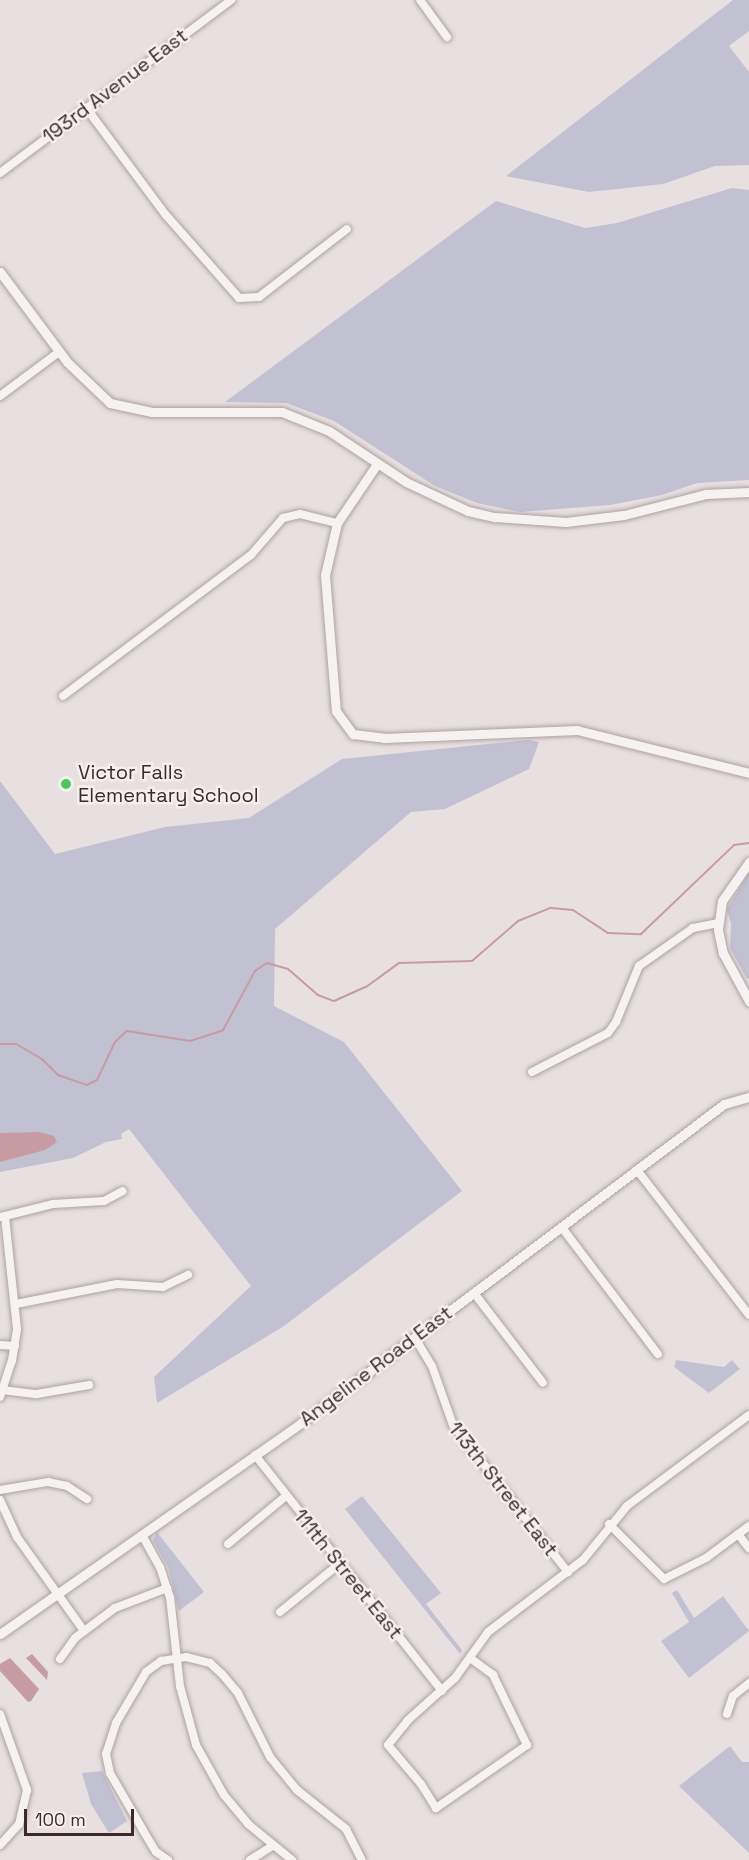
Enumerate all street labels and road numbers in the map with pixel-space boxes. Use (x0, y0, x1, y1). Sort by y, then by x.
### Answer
street label: 193rd Avenue East (38, 24, 192, 148)
street label: Angeline Road East (295, 1301, 457, 1431)
street label: 113th Street East (443, 1417, 563, 1561)
street label: 111th Street East (288, 1504, 408, 1644)

